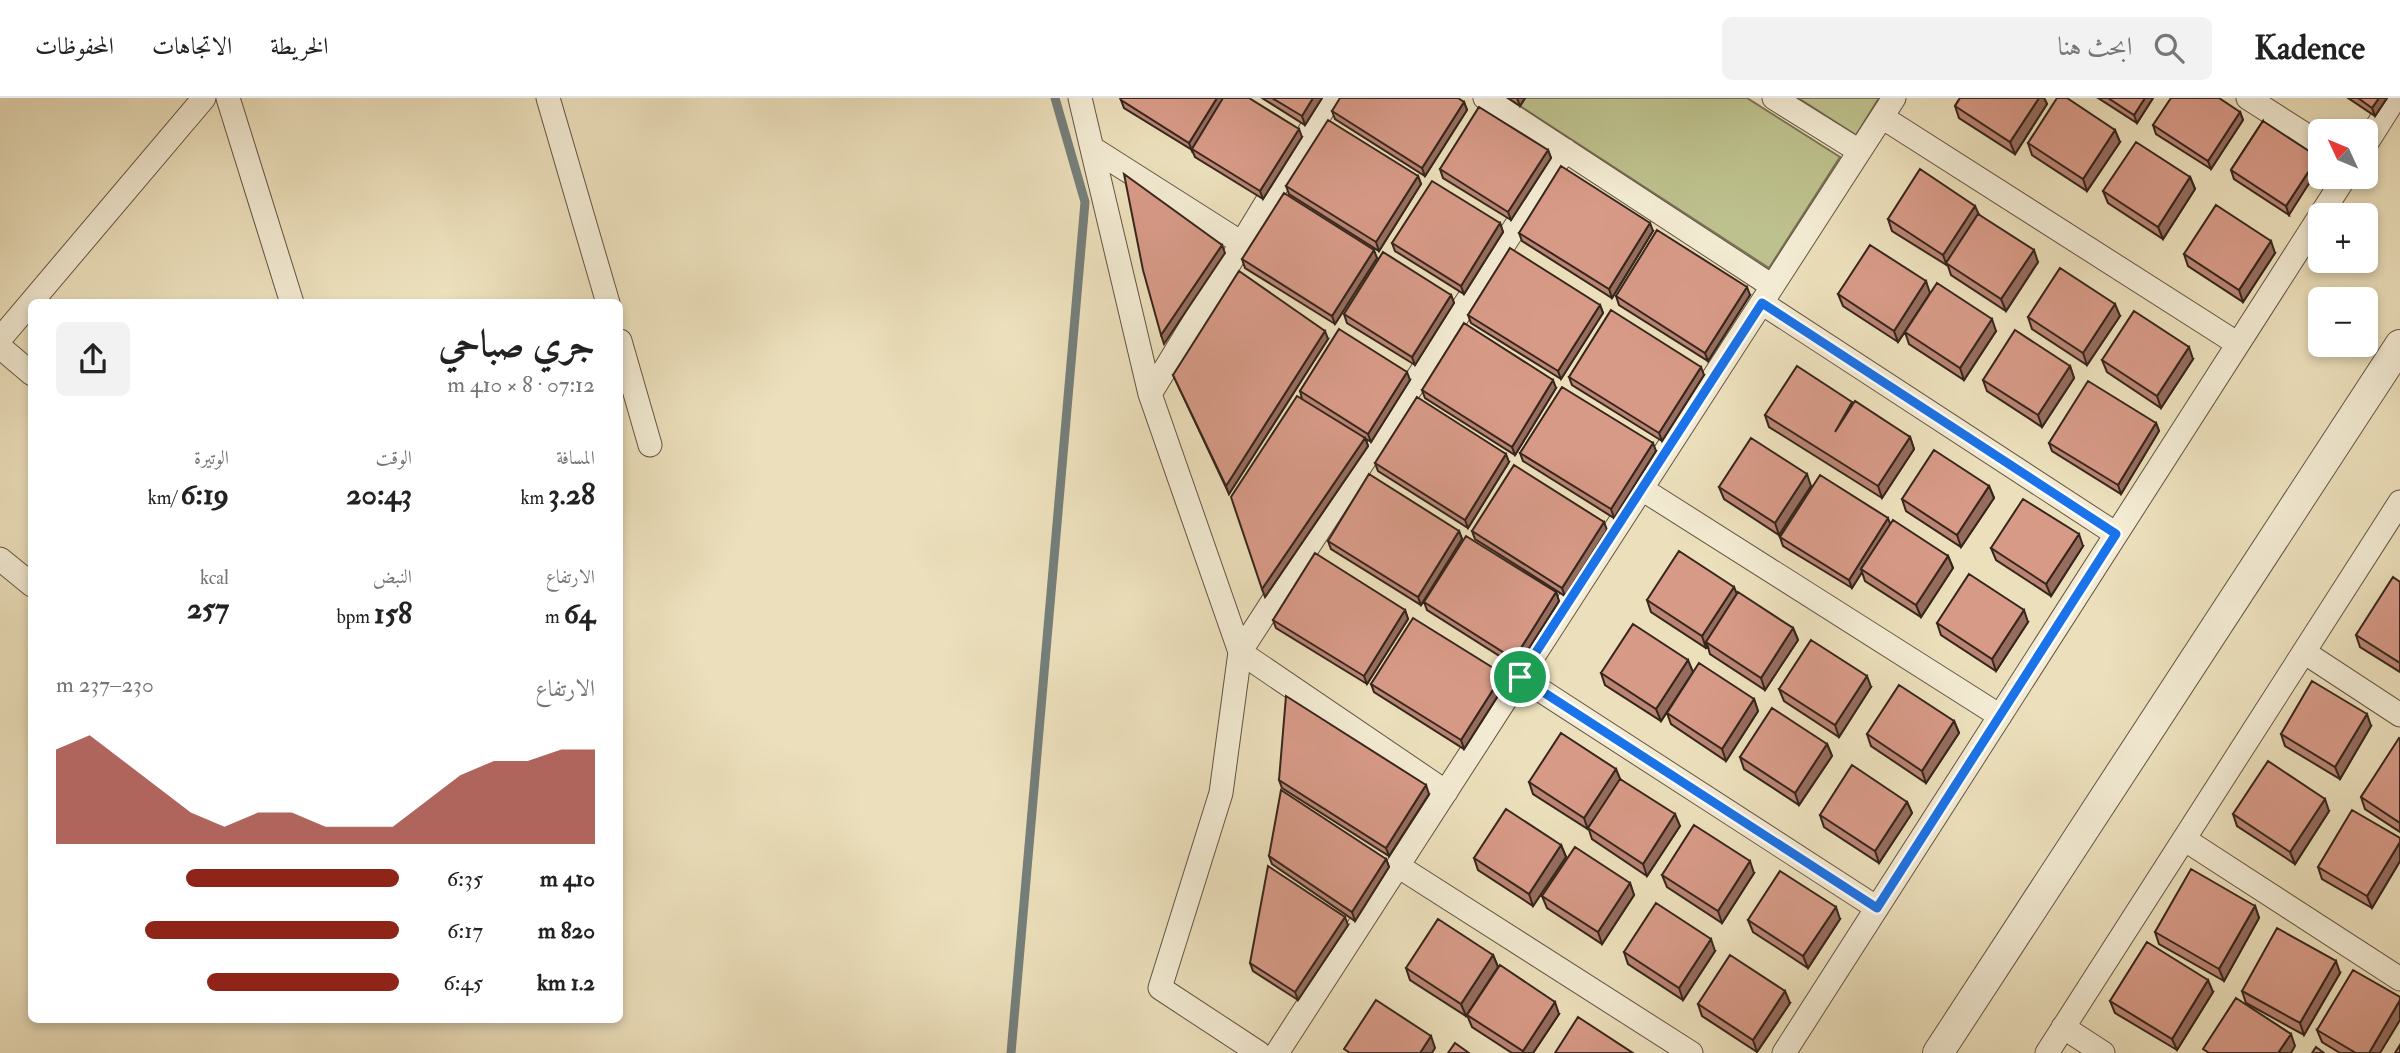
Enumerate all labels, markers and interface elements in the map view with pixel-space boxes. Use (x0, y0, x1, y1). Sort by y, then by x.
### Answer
search box (1722, 17, 2212, 80)
text: Kadence (2254, 28, 2365, 69)
icon: search (2150, 29, 2188, 67)
text: المحفوظات (35, 31, 114, 62)
text: الاتجاهات (152, 31, 232, 62)
text: الخريطة (270, 31, 329, 62)
text: ابحث هنا (2057, 31, 2132, 63)
north arrow (2308, 119, 2378, 189)
map controls (2308, 119, 2378, 357)
button: + (2308, 203, 2378, 273)
button: − (2308, 287, 2378, 357)
text: جري صباحي (439, 320, 595, 368)
button: share (56, 322, 130, 396)
text: 07:12 · 8 × 410 m (447, 370, 595, 399)
text: الوتيرة (194, 446, 229, 470)
text: الوقت (376, 446, 412, 470)
text: المسافة (556, 446, 595, 470)
text: 6:19 (180, 476, 229, 513)
text: 20:43 (346, 476, 412, 513)
text: 3.28 (548, 476, 595, 513)
text: /km (148, 486, 180, 510)
text: km (521, 486, 548, 510)
text: النبض (373, 565, 412, 589)
text: الارتفاع (546, 565, 595, 589)
text: kcal (200, 566, 229, 590)
text: 257 (187, 590, 229, 627)
text: 158 (374, 595, 412, 632)
text: 64 (564, 595, 595, 632)
text: bpm (336, 605, 374, 629)
text: m (545, 605, 564, 629)
pin (1490, 647, 1550, 707)
icon: arrive (1501, 658, 1539, 696)
text: 230–237 m (56, 670, 154, 699)
text: الارتفاع (535, 674, 595, 703)
text: 6:35 (447, 864, 483, 893)
text: 410 m (540, 864, 595, 893)
text: 6:17 (447, 916, 483, 945)
text: 820 m (538, 916, 595, 945)
text: 6:45 (443, 968, 483, 997)
text: 1.2 km (537, 968, 595, 997)

